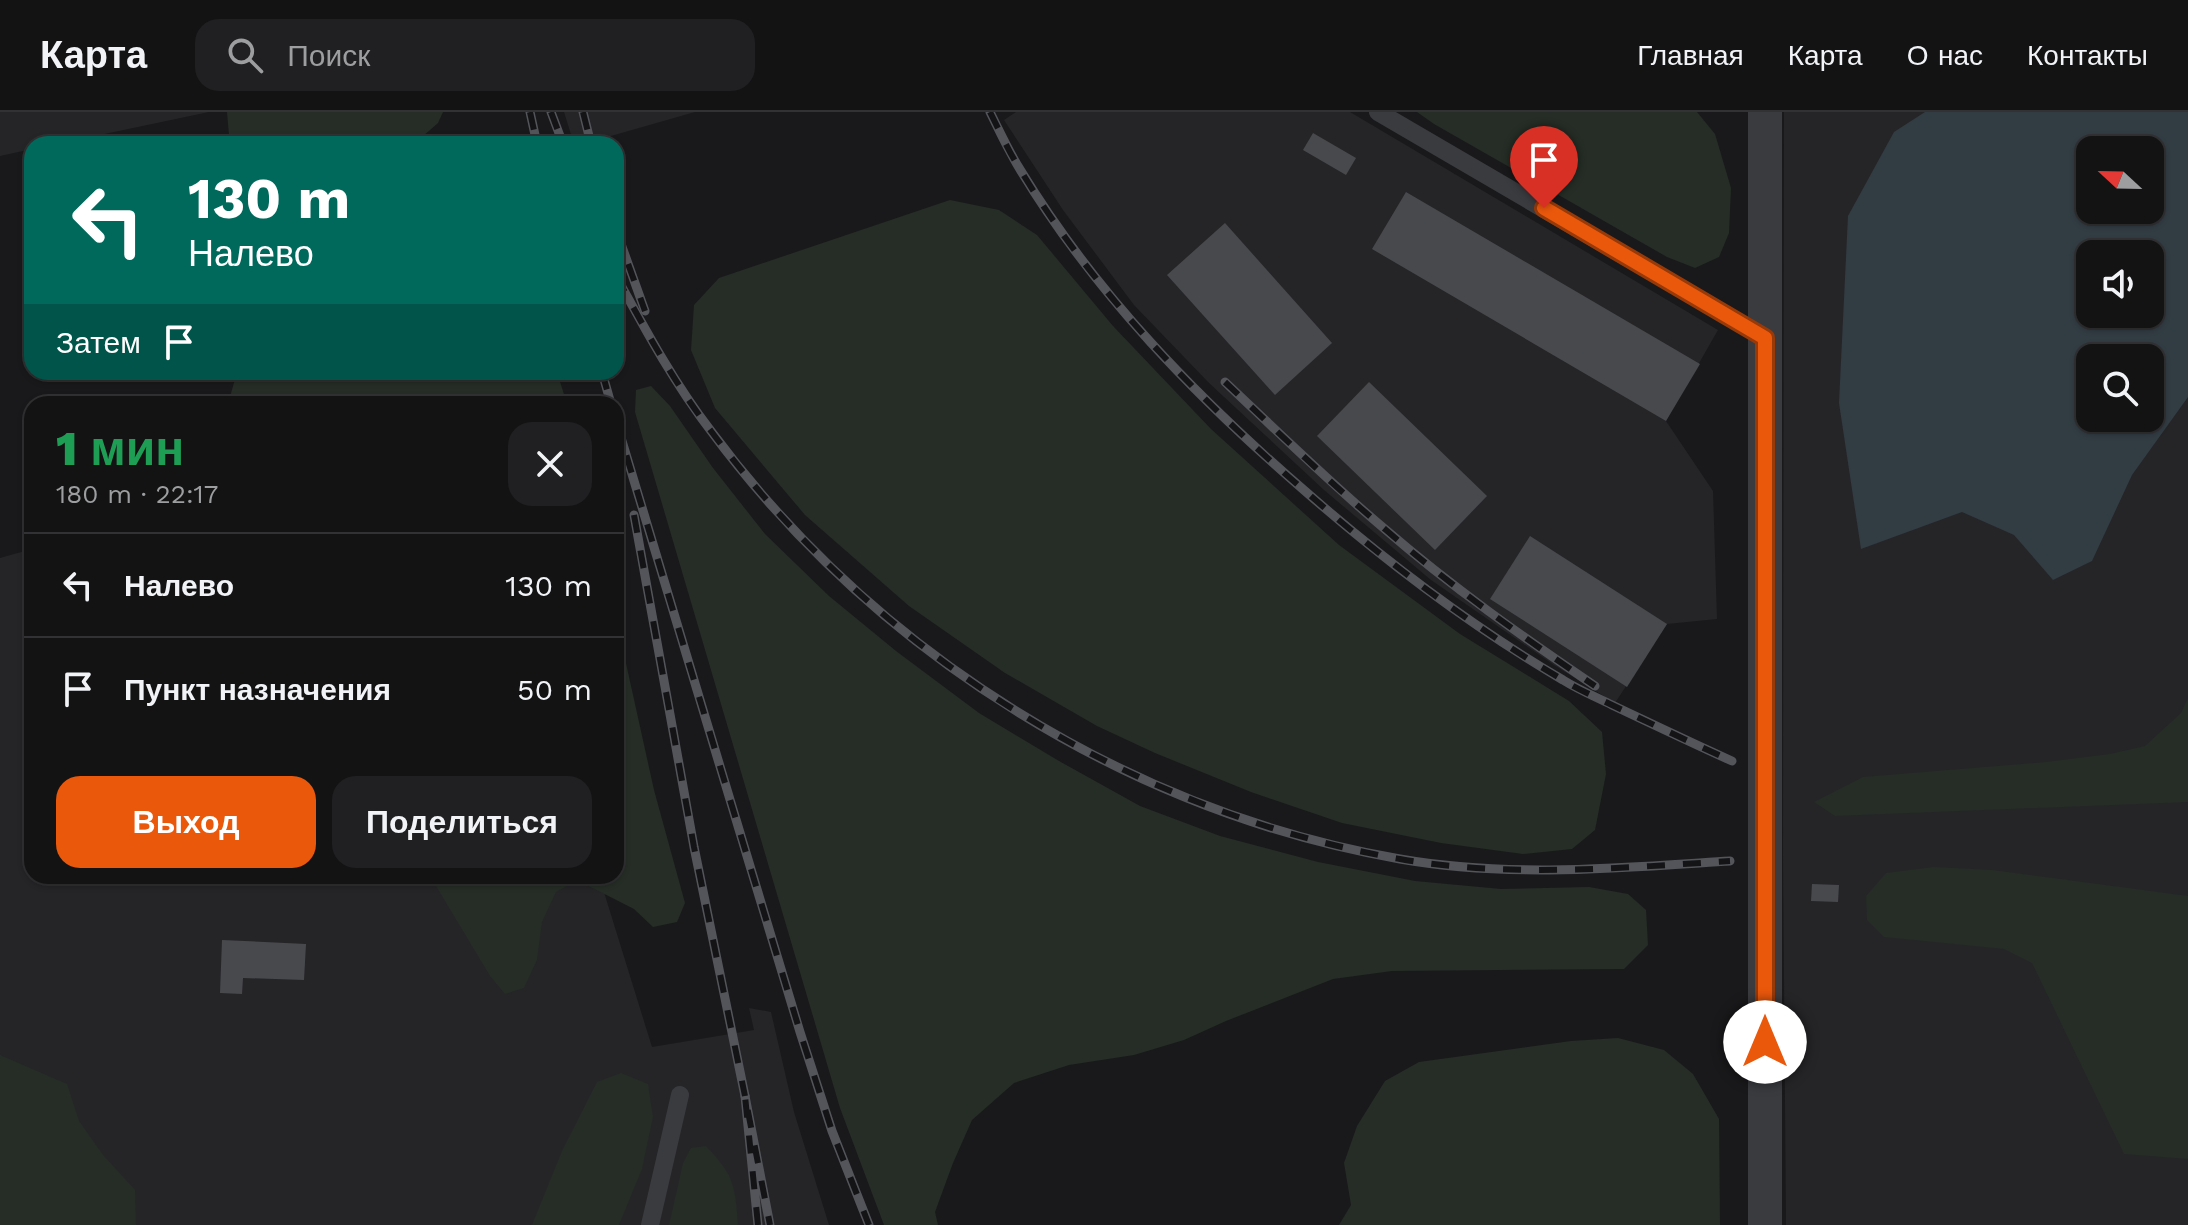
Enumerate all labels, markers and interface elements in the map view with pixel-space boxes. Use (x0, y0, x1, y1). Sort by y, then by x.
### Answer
search box (195, 19, 755, 91)
text: Карта (40, 33, 147, 77)
icon: search (223, 33, 267, 77)
text: Поиск (287, 38, 370, 73)
text: Главная (1637, 39, 1744, 72)
text: Карта (1788, 39, 1863, 72)
text: О нас (1907, 39, 1983, 72)
text: Контакты (2027, 39, 2148, 72)
pin (1510, 126, 1578, 208)
north arrow (2076, 136, 2164, 224)
map controls (2076, 136, 2164, 432)
icon: arrive (1522, 138, 1566, 182)
text: 130 m (188, 166, 350, 232)
icon: left (56, 168, 160, 272)
text: Налево (188, 233, 314, 275)
button: sound (2076, 240, 2164, 328)
icon: arrive (157, 320, 201, 364)
text: Затем (56, 325, 141, 360)
button: search (2076, 344, 2164, 432)
text: 1 мин (56, 420, 184, 477)
button: close (508, 422, 592, 506)
text: 180 m · 22:17 (56, 479, 218, 509)
icon: left (56, 563, 100, 607)
text: Налево (124, 568, 234, 603)
text: 130 m (505, 568, 592, 603)
icon: arrive (56, 667, 100, 711)
text: Пункт назначения (124, 672, 391, 707)
text: 50 m (517, 672, 592, 707)
button: Выход (56, 776, 316, 868)
button: Поделиться (332, 776, 592, 868)
position arrow (1723, 1000, 1807, 1084)

